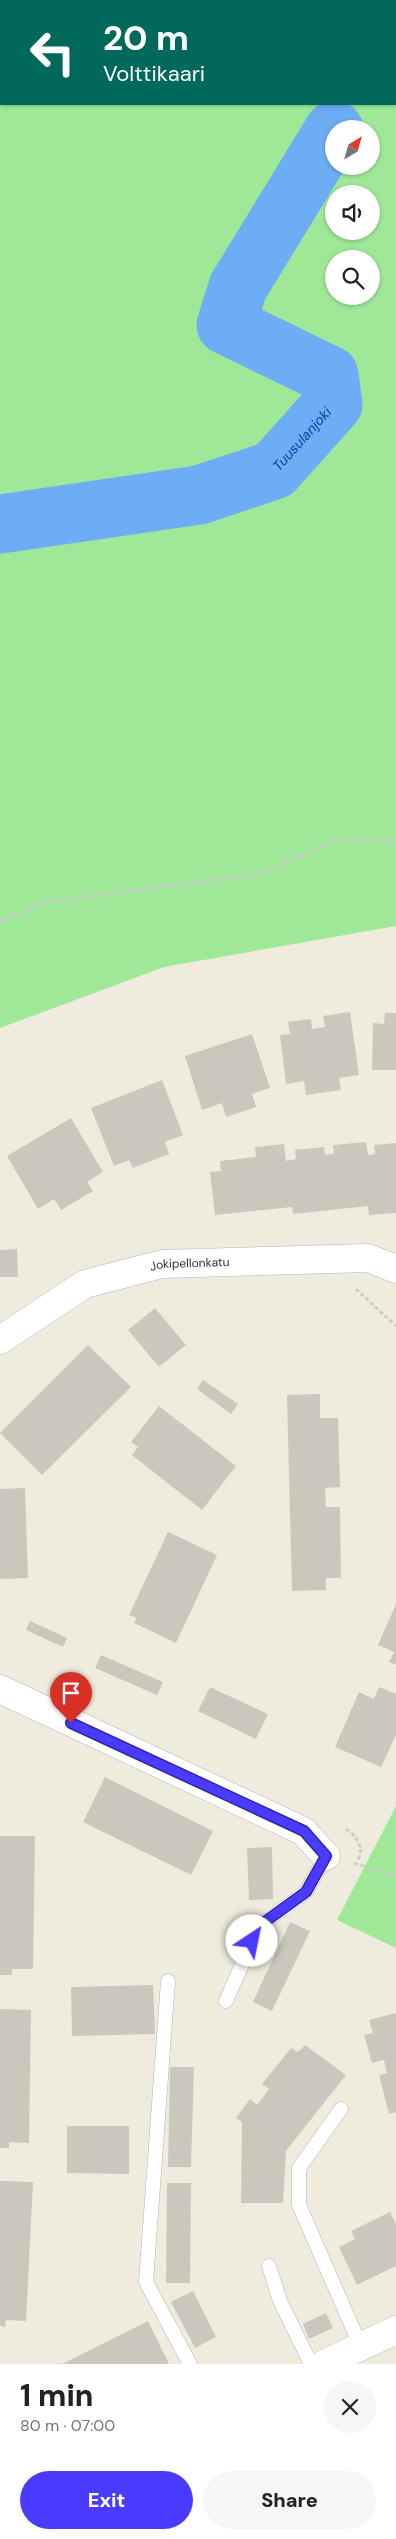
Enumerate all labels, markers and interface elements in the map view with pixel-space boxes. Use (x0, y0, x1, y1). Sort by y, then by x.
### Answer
text: 20 m (103, 15, 189, 61)
icon: left (20, 20, 85, 85)
text: Volttikaari (103, 59, 205, 88)
north arrow (325, 120, 380, 175)
map controls (325, 120, 380, 305)
button: sound (325, 185, 380, 240)
button: search (325, 250, 380, 305)
water label: Tuusulanjoki (269, 403, 336, 475)
street label: Jokipellonkatu (148, 1254, 230, 1275)
pin (50, 1672, 92, 1723)
icon: arrive (57, 1679, 85, 1707)
position arrow (225, 1914, 277, 1966)
text: 1 min (20, 2376, 93, 2415)
button: close (324, 2381, 376, 2433)
text: 80 m · 07:00 (20, 2415, 115, 2436)
button: Exit (20, 2471, 193, 2529)
button: Share (203, 2471, 376, 2529)

